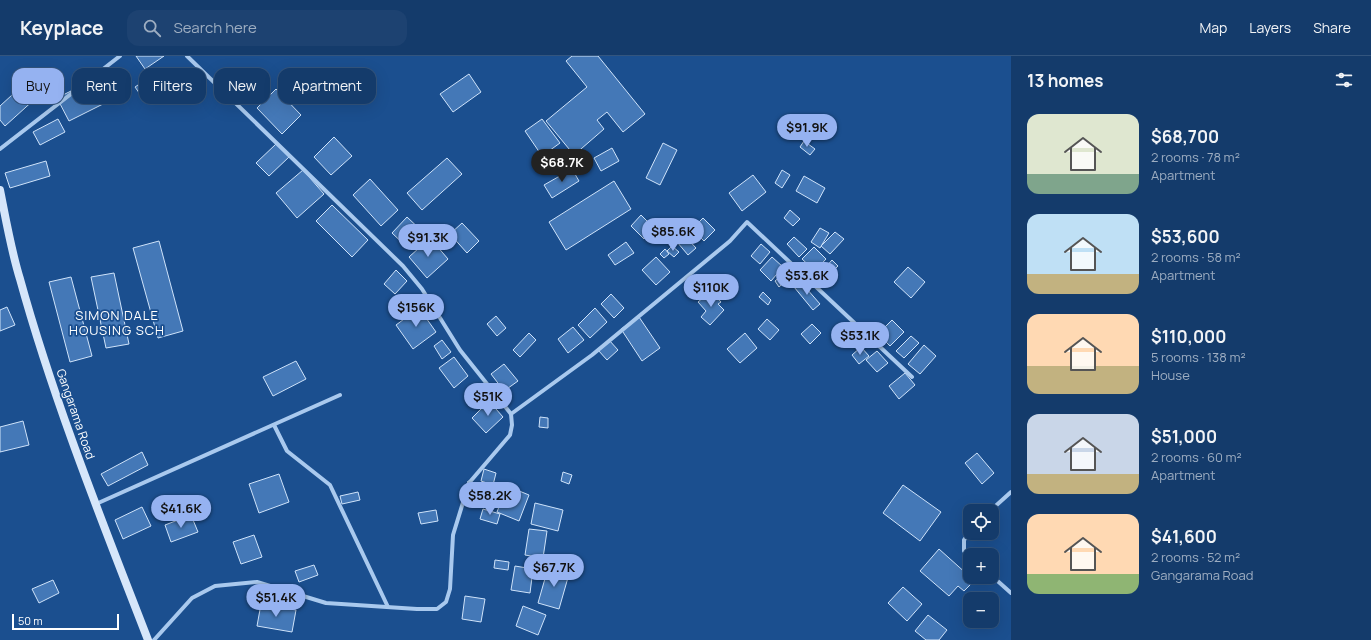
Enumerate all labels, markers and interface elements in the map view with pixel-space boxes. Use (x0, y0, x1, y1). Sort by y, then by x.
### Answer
search box (127, 10, 407, 46)
text: Keyplace (20, 15, 103, 41)
icon: search (141, 17, 163, 39)
text: Search here (173, 17, 257, 38)
text: Map (1199, 18, 1227, 37)
text: Layers (1249, 18, 1291, 37)
text: Share (1313, 18, 1351, 37)
chip: Buy (12, 68, 64, 104)
chip: Rent (72, 68, 131, 104)
chip: Filters (139, 68, 206, 104)
chip: New (214, 68, 270, 104)
chip: Apartment (278, 68, 376, 104)
text: 13 homes (1027, 69, 1103, 92)
icon: filters (1333, 69, 1355, 91)
pin: $91.9K (774, 114, 840, 148)
text: $91.9K (786, 118, 828, 136)
text: $68,700 (1151, 125, 1219, 148)
icon: home (1059, 130, 1107, 178)
text: 2 rooms · 78 m² (1151, 148, 1240, 166)
pin: $68.7K (529, 149, 595, 183)
text: $68.7K (540, 153, 584, 171)
text: Apartment (1151, 166, 1215, 184)
pin: $85.6K (640, 218, 706, 252)
text: $85.6K (651, 222, 695, 240)
pin: $91.3K (395, 224, 461, 258)
text: $53,600 (1151, 225, 1220, 248)
text: $91.3K (407, 228, 449, 246)
icon: home (1059, 230, 1107, 278)
text: 2 rooms · 58 m² (1151, 248, 1241, 266)
pin: $53.6K (774, 262, 840, 296)
text: $53.6K (785, 266, 829, 284)
text: Apartment (1151, 266, 1215, 284)
pin: $110K (683, 274, 739, 308)
text: $110K (693, 278, 729, 296)
pin: $156K (388, 294, 444, 328)
text: $156K (397, 298, 435, 316)
district label: SIMON DALE HOUSING SCH (69, 306, 165, 339)
pin: $53.1K (827, 322, 893, 356)
text: $110,000 (1151, 325, 1226, 348)
text: $53.1K (840, 326, 880, 344)
icon: home (1059, 330, 1107, 378)
text: 5 rooms · 138 m² (1151, 348, 1246, 366)
text: House (1151, 366, 1190, 384)
street label: Gangarama Road (53, 367, 99, 461)
pin: $51K (464, 383, 512, 417)
text: $51K (473, 387, 503, 405)
text: $51,000 (1151, 425, 1217, 448)
icon: home (1059, 430, 1107, 478)
text: 2 rooms · 60 m² (1151, 448, 1242, 466)
text: Apartment (1151, 466, 1215, 484)
pin: $58.2K (457, 482, 523, 516)
text: $58.2K (468, 486, 512, 504)
pin: $41.6K (148, 495, 214, 529)
text: $41.6K (160, 499, 202, 517)
map controls (963, 504, 999, 628)
button: locate (963, 504, 999, 540)
text: $41,600 (1151, 525, 1217, 548)
icon: home (1059, 530, 1107, 578)
button: + (963, 548, 999, 584)
text: 2 rooms · 52 m² (1151, 548, 1240, 566)
pin: $67.7K (521, 554, 587, 588)
text: $67.7K (533, 558, 575, 576)
text: Gangarama Road (1151, 566, 1253, 584)
pin: $51.4K (243, 584, 309, 618)
text: $51.4K (255, 588, 297, 606)
button: − (963, 592, 999, 628)
scale bar (12, 612, 119, 631)
text: 50 m (18, 613, 43, 628)

